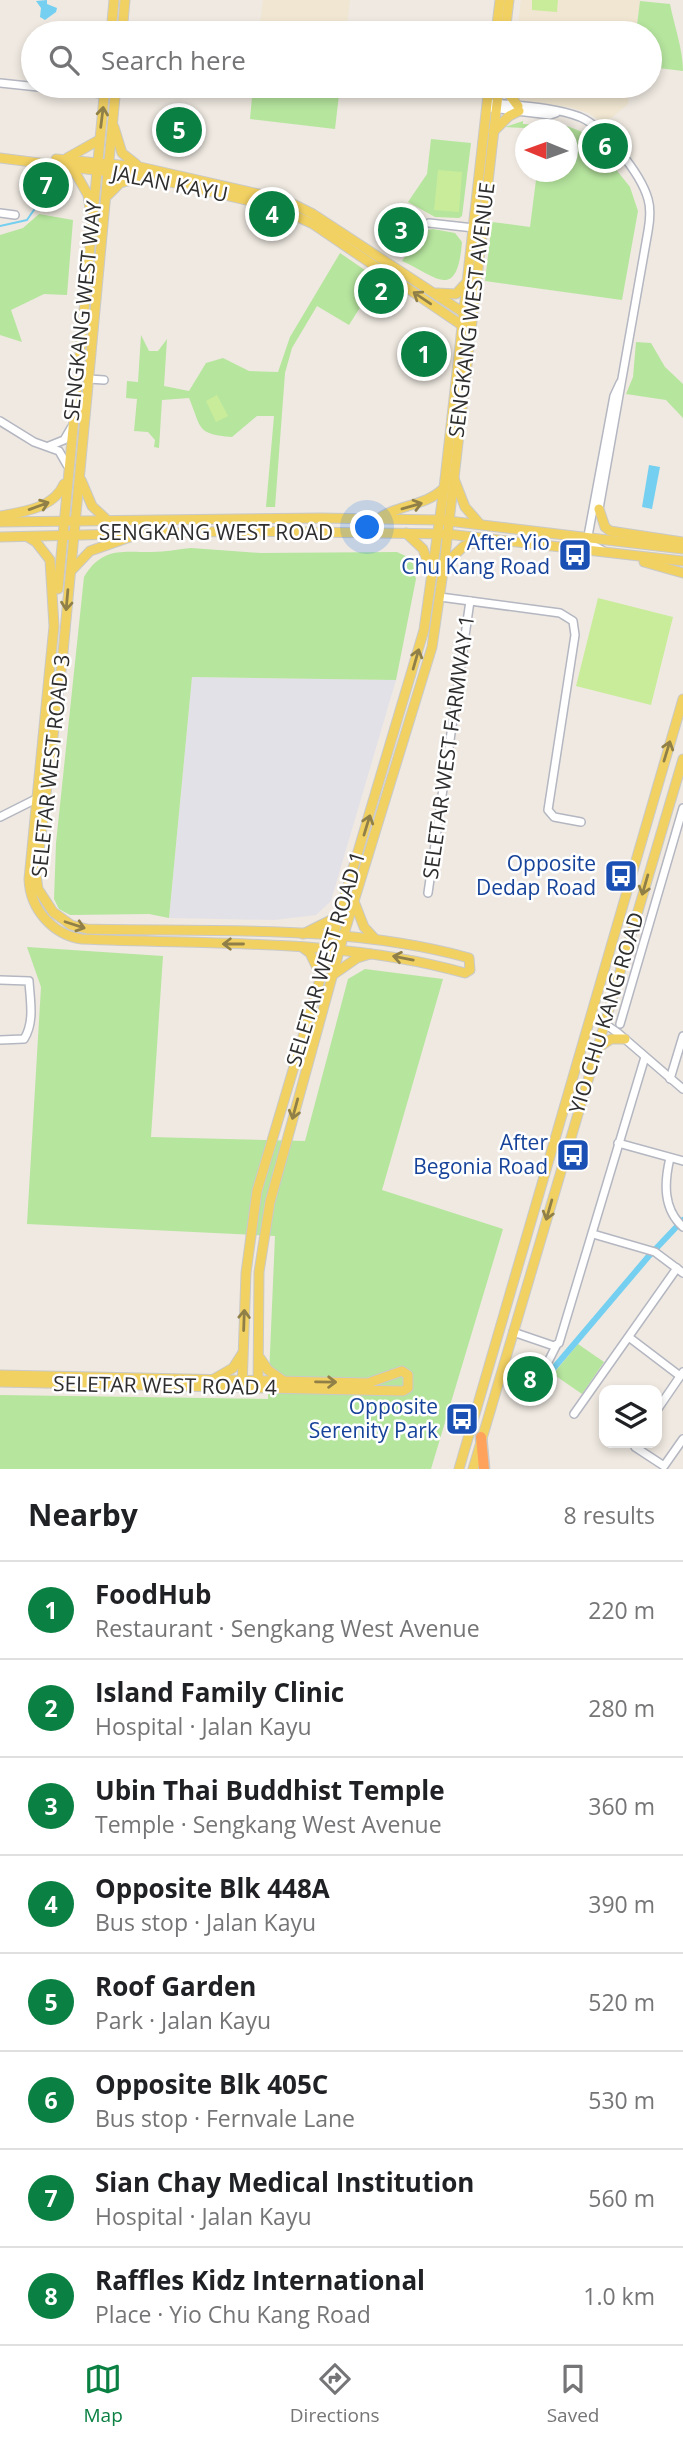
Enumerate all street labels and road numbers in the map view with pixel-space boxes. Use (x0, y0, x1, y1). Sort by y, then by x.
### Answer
street label: JALAN KAYU (108, 158, 231, 208)
street label: SENGKANG WEST AVENUE (441, 181, 501, 439)
street label: SENGKANG WEST WAY (57, 199, 108, 422)
street label: SENGKANG WEST ROAD (99, 518, 333, 546)
street label: SELETAR WEST FARMWAY 1 (416, 613, 480, 881)
street label: SELETAR WEST ROAD 3 (24, 653, 76, 879)
street label: SELETAR WEST ROAD 1 (279, 848, 371, 1070)
street label: YIO CHU KANG ROAD (562, 909, 650, 1117)
street label: SELETAR WEST ROAD 4 (53, 1369, 277, 1401)

